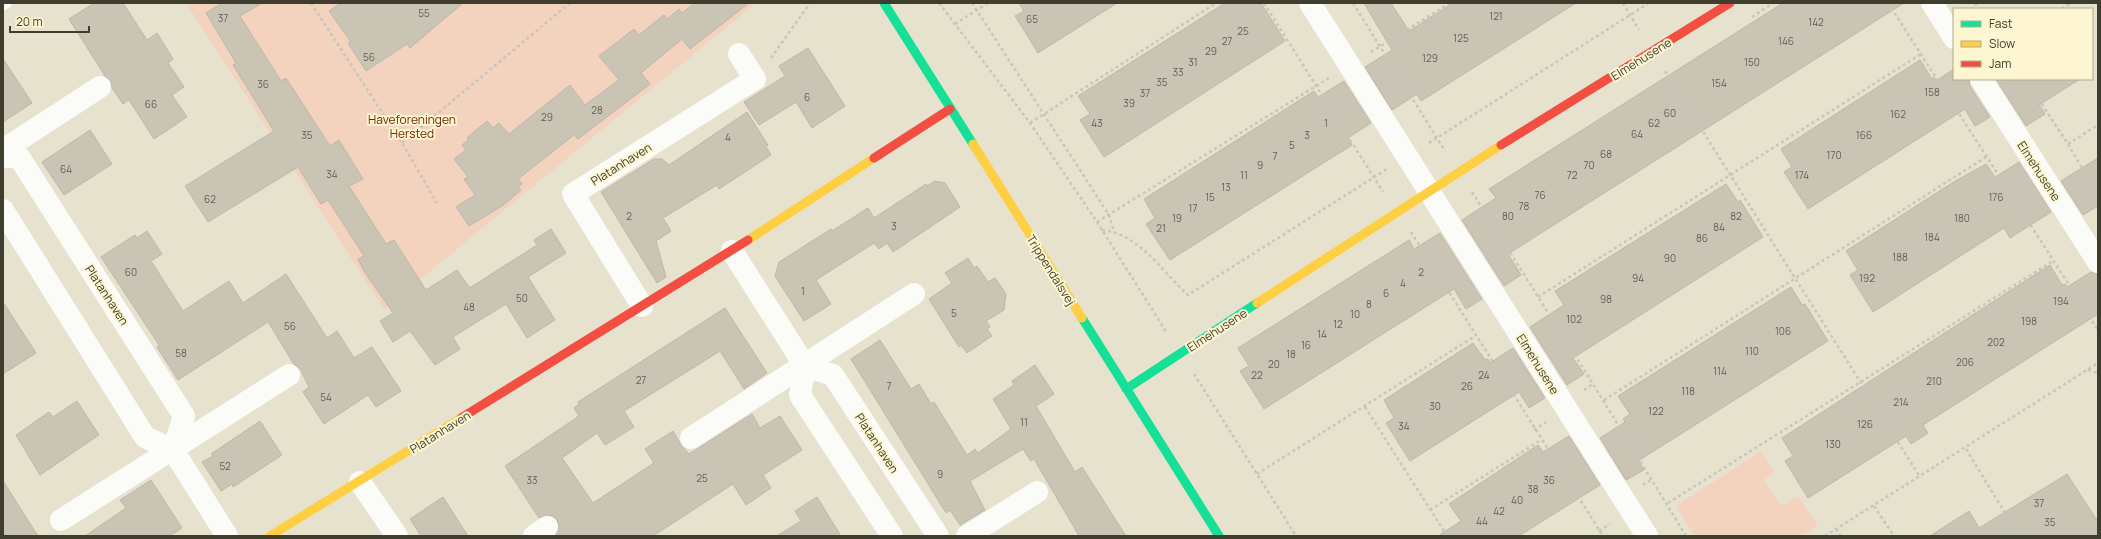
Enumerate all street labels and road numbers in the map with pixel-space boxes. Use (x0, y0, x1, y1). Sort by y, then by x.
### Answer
street label: Elmehusene (1608, 34, 1674, 84)
street label: Elmehusene (2013, 138, 2065, 204)
street label: Platanhaven (587, 139, 655, 189)
street label: Trippendalsvej (1023, 231, 1079, 309)
street label: Platanhaven (81, 262, 133, 328)
street label: Elmehusene (1184, 304, 1250, 356)
street label: Elmehusene (1513, 331, 1563, 397)
street label: Platanhaven (406, 407, 474, 457)
street label: Platanhaven (851, 410, 903, 476)

